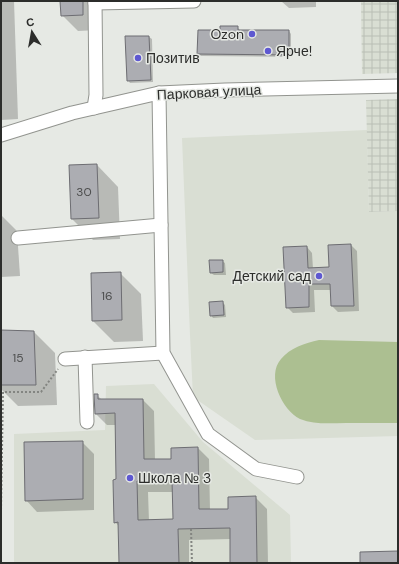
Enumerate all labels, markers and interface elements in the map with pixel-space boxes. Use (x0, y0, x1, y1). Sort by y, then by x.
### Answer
north arrow (12, 12, 52, 52)
text: С (25, 15, 35, 30)
place label: Ozon (210, 25, 244, 43)
marker: Ozon (247, 29, 257, 39)
place label: Ярче! (276, 42, 312, 60)
marker: Ярче! (263, 46, 273, 56)
place label: Позитив (146, 49, 200, 67)
marker: Позитив (133, 53, 143, 63)
street label: Парковая улица (156, 80, 262, 104)
house number: 30 (76, 184, 92, 200)
place label: Детский сад (232, 267, 311, 285)
marker: Детский сад (314, 271, 324, 281)
house number: 16 (101, 288, 113, 304)
house number: 15 (12, 350, 24, 366)
place label: Школа № 3 (138, 469, 211, 487)
marker: Школа № 3 (125, 473, 135, 483)

